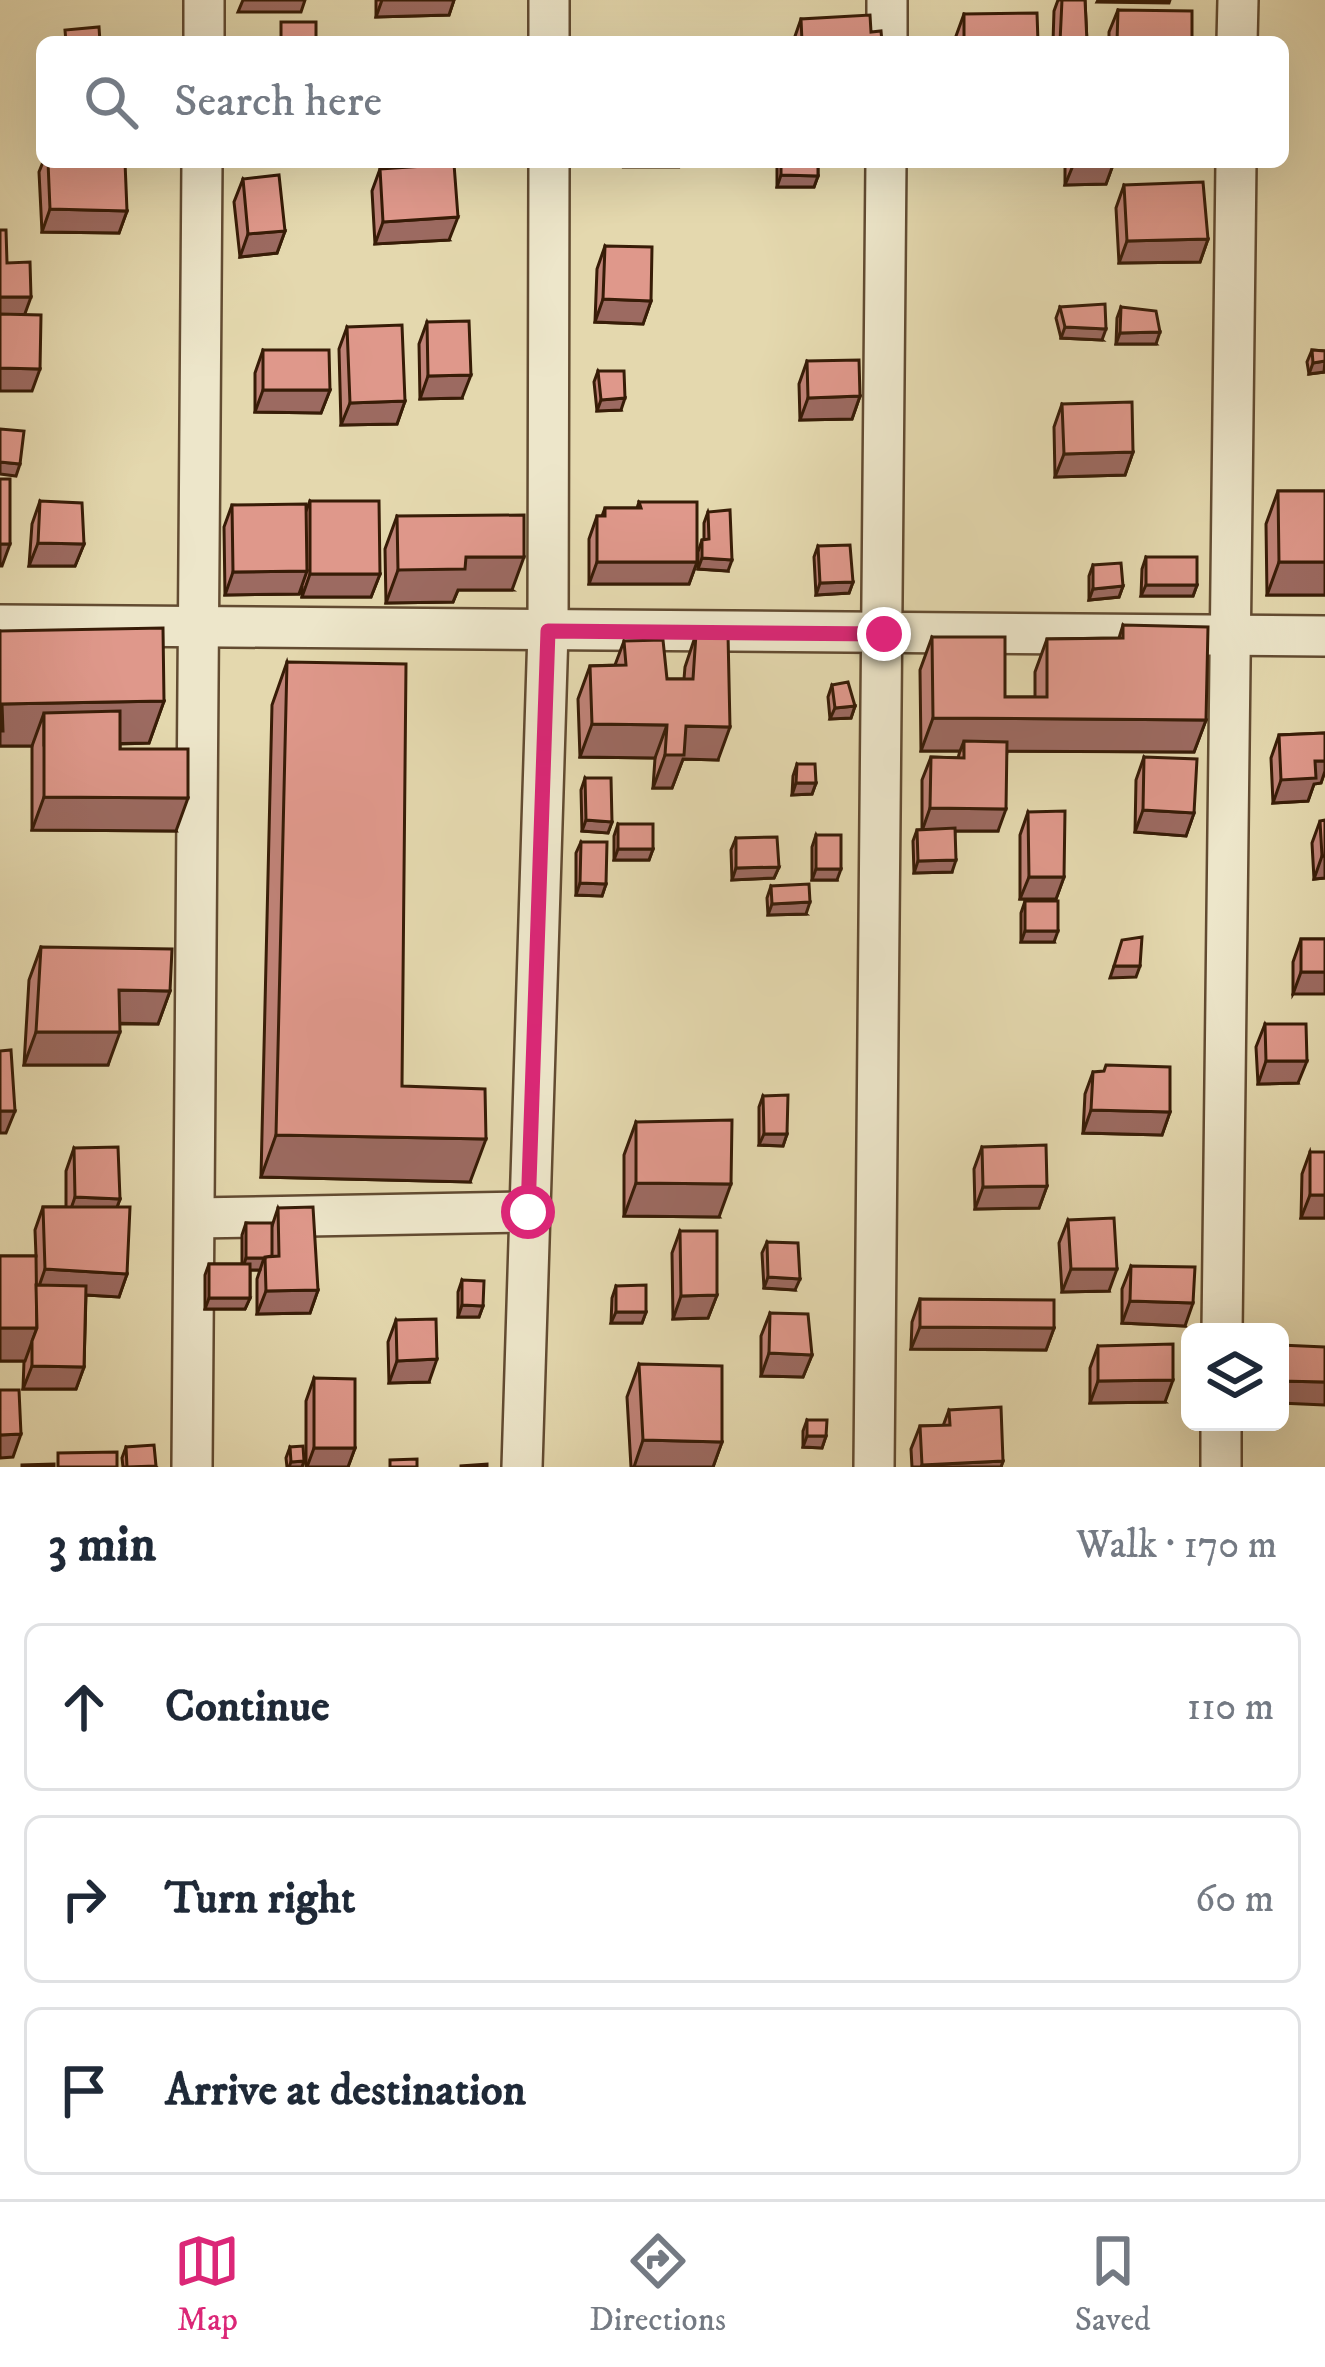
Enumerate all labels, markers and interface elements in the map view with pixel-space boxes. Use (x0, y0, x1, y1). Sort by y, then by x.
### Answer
search box (36, 36, 1289, 168)
icon: search (78, 69, 144, 135)
text: Search here (174, 74, 382, 130)
route end (857, 607, 911, 661)
route start (501, 1185, 555, 1239)
map controls (1181, 1323, 1289, 1431)
button: layers (1181, 1323, 1289, 1431)
text: 3 min (48, 1513, 156, 1577)
text: Walk · 170 m (1076, 1521, 1277, 1570)
icon: ahead (51, 1674, 117, 1740)
text: Continue (165, 1679, 330, 1735)
text: 110 m (1187, 1683, 1274, 1732)
icon: right (51, 1866, 117, 1932)
text: Turn right (165, 1871, 355, 1927)
text: 60 m (1195, 1875, 1274, 1924)
icon: arrive (51, 2058, 117, 2124)
text: Arrive at destination (165, 2063, 526, 2119)
tab: Map (174, 2228, 240, 2341)
tab: Directions (589, 2228, 726, 2341)
tab: Saved (1075, 2228, 1151, 2341)

